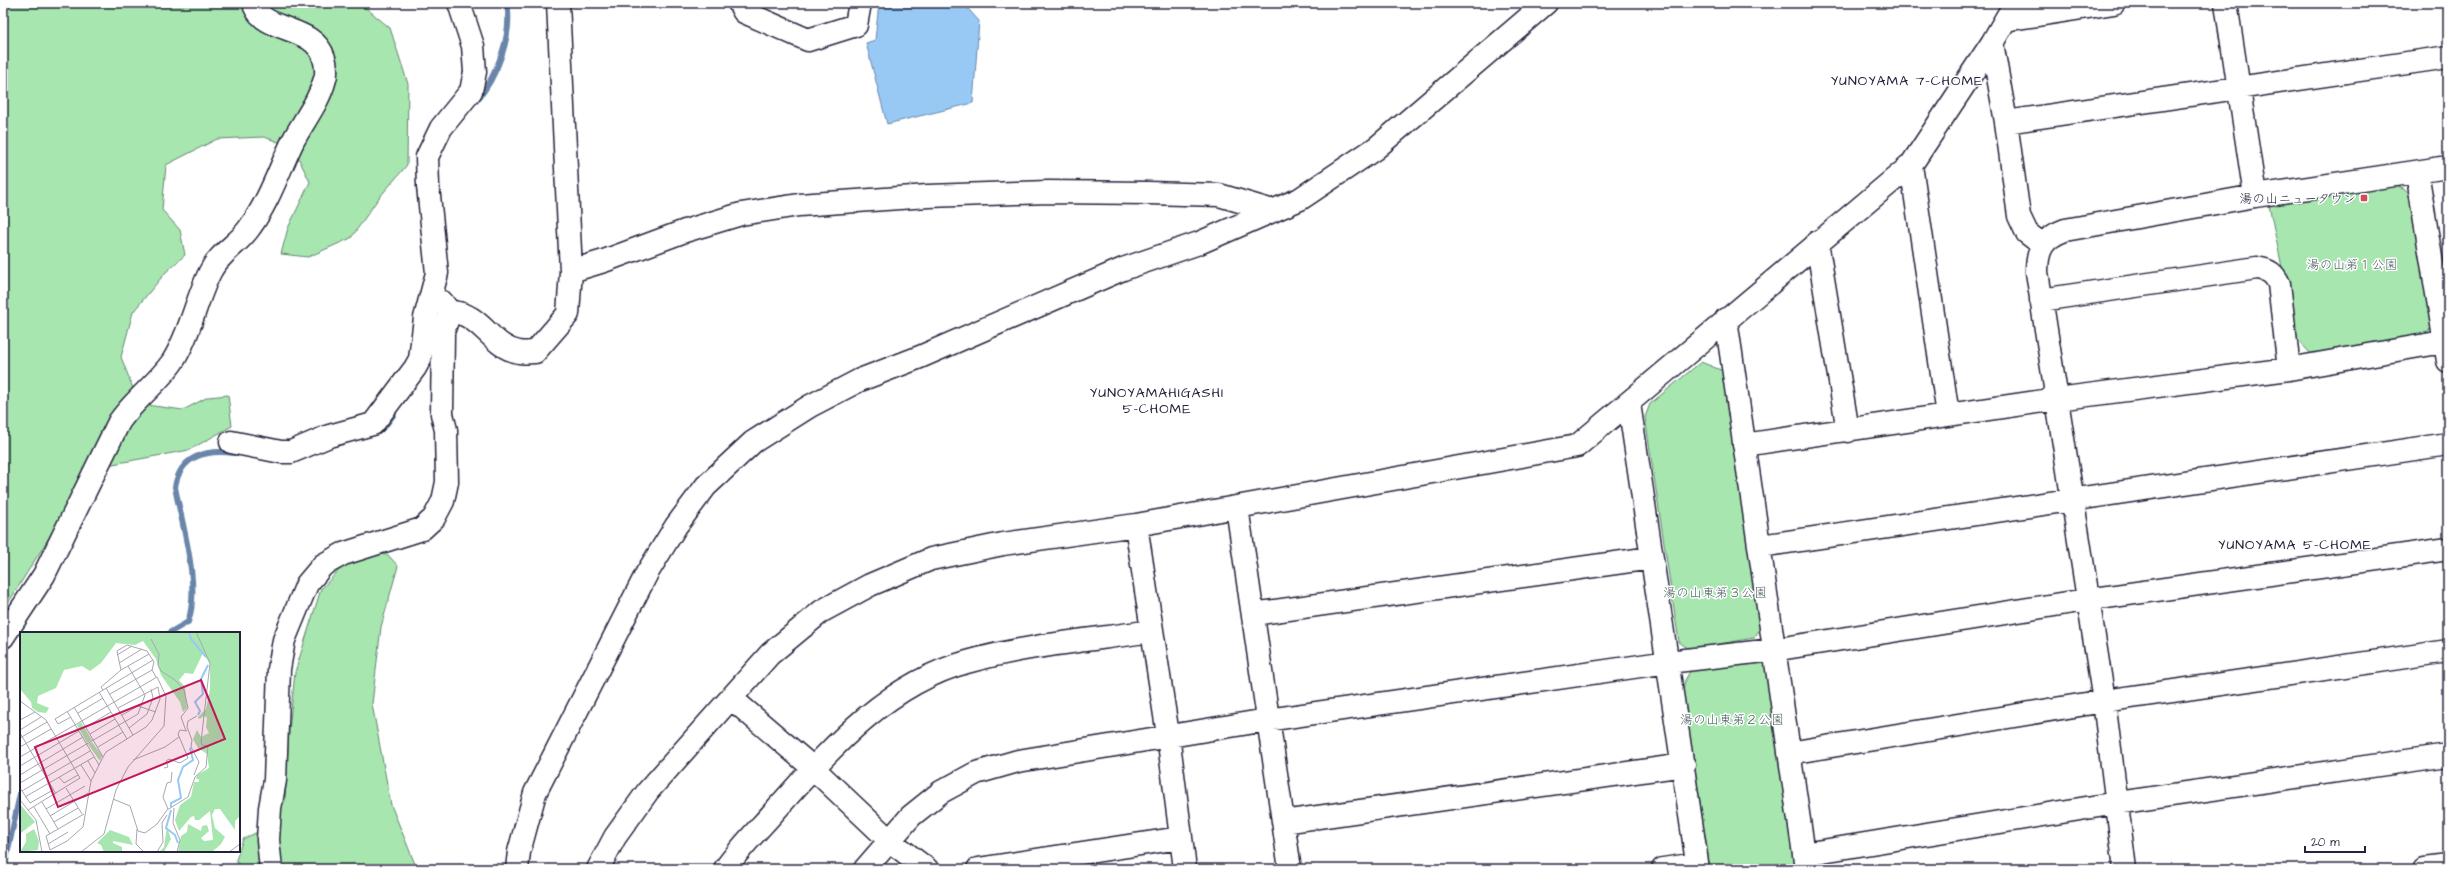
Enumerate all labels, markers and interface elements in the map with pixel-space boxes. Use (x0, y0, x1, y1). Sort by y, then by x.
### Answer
district label: YUNOYAMA 7-CHOME (1831, 71, 1983, 91)
place label: 湯の山ニュータウン (2239, 190, 2356, 208)
marker: 湯の山ニュータウン (2359, 193, 2369, 203)
park label: 湯の山第１公園 (2306, 256, 2398, 274)
district label: YUNOYAMAHIGASHI 5-CHOME (1090, 383, 1224, 419)
district label: YUNOYAMA 5-CHOME (2218, 535, 2372, 555)
park label: 湯の山東第３公園 (1663, 584, 1767, 602)
inset map (20, 632, 240, 852)
park label: 湯の山東第２公園 (1680, 711, 1784, 729)
scale bar (2305, 828, 2365, 854)
text: 20 m (2311, 834, 2340, 851)

